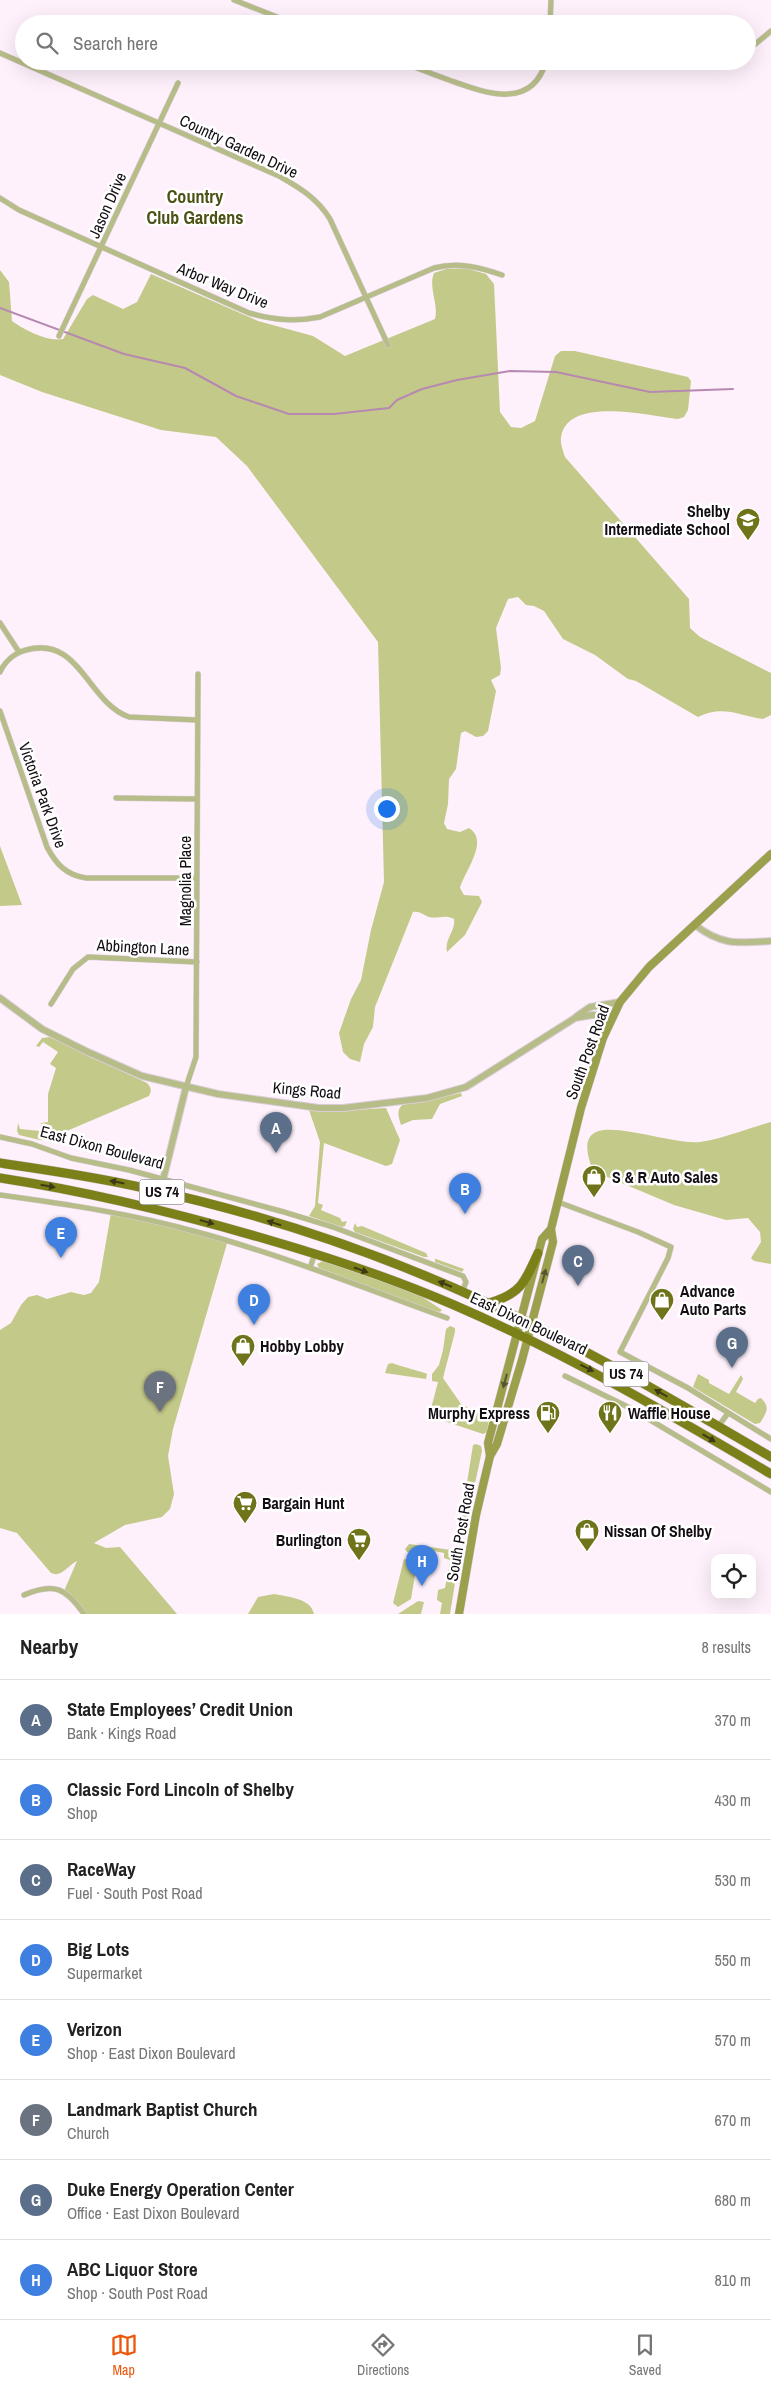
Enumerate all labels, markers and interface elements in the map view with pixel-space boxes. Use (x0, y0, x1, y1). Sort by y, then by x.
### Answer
search box (15, 15, 756, 70)
icon: search (33, 29, 61, 57)
text: Search here (73, 30, 158, 56)
street label: Country Garden Drive (176, 109, 302, 183)
street label: Jason Drive (83, 169, 131, 241)
district label: Country Club Gardens (147, 184, 243, 230)
street label: Arbor Way Drive (173, 256, 272, 313)
place label: Shelby Intermediate School (605, 500, 731, 540)
school or university icon: Shelby Intermediate School (735, 507, 761, 541)
street label: Victoria Park Drive (14, 739, 72, 851)
your location (374, 796, 400, 822)
street label: Magnolia Place (174, 836, 196, 926)
street label: Abbington Lane (95, 934, 190, 960)
street label: South Post Road (560, 1002, 614, 1102)
street label: Kings Road (272, 1076, 342, 1104)
pin: A (260, 1112, 292, 1153)
street label: East Dixon Boulevard (38, 1120, 166, 1174)
shop icon: S & R Auto Sales (581, 1164, 607, 1198)
place label: S & R Auto Sales (612, 1166, 718, 1188)
pin: B (449, 1173, 481, 1214)
one-way arrow (108, 1178, 124, 1186)
road number: US 74 (140, 1180, 184, 1204)
one-way arrow (40, 1183, 56, 1191)
pin: E (45, 1217, 77, 1258)
one-way arrow (199, 1218, 214, 1226)
one-way arrow (266, 1218, 281, 1226)
pin: C (562, 1245, 594, 1286)
one-way arrow (353, 1266, 368, 1274)
one-way arrow (540, 1269, 548, 1284)
one-way arrow (437, 1280, 452, 1288)
place label: Advance Auto Parts (680, 1280, 746, 1320)
pin: D (238, 1284, 270, 1325)
street label: East Dixon Boulevard (467, 1286, 591, 1360)
shop icon: Advance Auto Parts (649, 1287, 675, 1321)
pin: G (716, 1327, 748, 1368)
shop icon: Hobby Lobby (230, 1333, 256, 1367)
place label: Hobby Lobby (260, 1335, 345, 1357)
road number: US 74 (604, 1362, 648, 1386)
one-way arrow (580, 1364, 594, 1372)
pin: F (144, 1371, 176, 1412)
one-way arrow (500, 1373, 508, 1388)
one-way arrow (654, 1389, 667, 1398)
fuel station icon: Murphy Express (535, 1400, 561, 1434)
restaurant icon: Waffle House (597, 1400, 623, 1434)
place label: Murphy Express (428, 1402, 530, 1424)
place label: Waffle House (628, 1402, 711, 1424)
one-way arrow (703, 1433, 716, 1442)
street label: South Post Road (441, 1481, 479, 1583)
supermarket icon: Bargain Hunt (232, 1490, 258, 1524)
place label: Bargain Hunt (262, 1492, 345, 1514)
shop icon: Nissan Of Shelby (574, 1518, 600, 1552)
place label: Nissan Of Shelby (604, 1520, 713, 1542)
supermarket icon: Burlington (346, 1527, 372, 1561)
place label: Burlington (276, 1529, 342, 1551)
pin: H (406, 1545, 438, 1586)
map controls (711, 1554, 756, 1599)
button: locate (711, 1554, 756, 1599)
text: Nearby (20, 1632, 78, 1661)
text: 8 results (701, 1636, 751, 1658)
text: State Employees’ Credit Union (67, 1696, 293, 1722)
text: A (31, 1709, 41, 1731)
text: 370 m (715, 1709, 751, 1731)
text: Bank · Kings Road (67, 1722, 176, 1744)
text: Classic Ford Lincoln of Shelby (67, 1776, 294, 1802)
text: B (31, 1789, 41, 1811)
text: 430 m (715, 1789, 751, 1811)
text: Shop (67, 1802, 98, 1824)
text: RaceWay (67, 1856, 136, 1882)
text: C (31, 1869, 41, 1891)
text: 530 m (715, 1869, 751, 1891)
text: Fuel · South Post Road (67, 1882, 203, 1904)
text: Big Lots (67, 1936, 129, 1962)
text: D (31, 1949, 41, 1971)
text: 550 m (715, 1949, 751, 1971)
text: Supermarket (67, 1962, 142, 1984)
text: Verizon (67, 2016, 122, 2042)
text: E (32, 2029, 40, 2051)
text: 570 m (715, 2029, 751, 2051)
text: Shop · East Dixon Boulevard (67, 2042, 235, 2064)
text: Landmark Baptist Church (67, 2096, 257, 2122)
text: F (32, 2109, 40, 2131)
text: 670 m (715, 2109, 751, 2131)
text: Church (67, 2122, 109, 2144)
text: Duke Energy Operation Center (67, 2176, 294, 2202)
text: G (31, 2189, 41, 2211)
text: 680 m (715, 2189, 751, 2211)
text: Office · East Dixon Boulevard (67, 2202, 240, 2224)
text: ABC Liquor Store (67, 2256, 198, 2282)
text: H (31, 2269, 41, 2291)
text: 810 m (715, 2269, 751, 2291)
text: Shop · South Post Road (67, 2282, 208, 2304)
tab: Map (110, 2331, 138, 2379)
tab: Directions (357, 2331, 409, 2379)
tab: Saved (629, 2331, 661, 2379)

